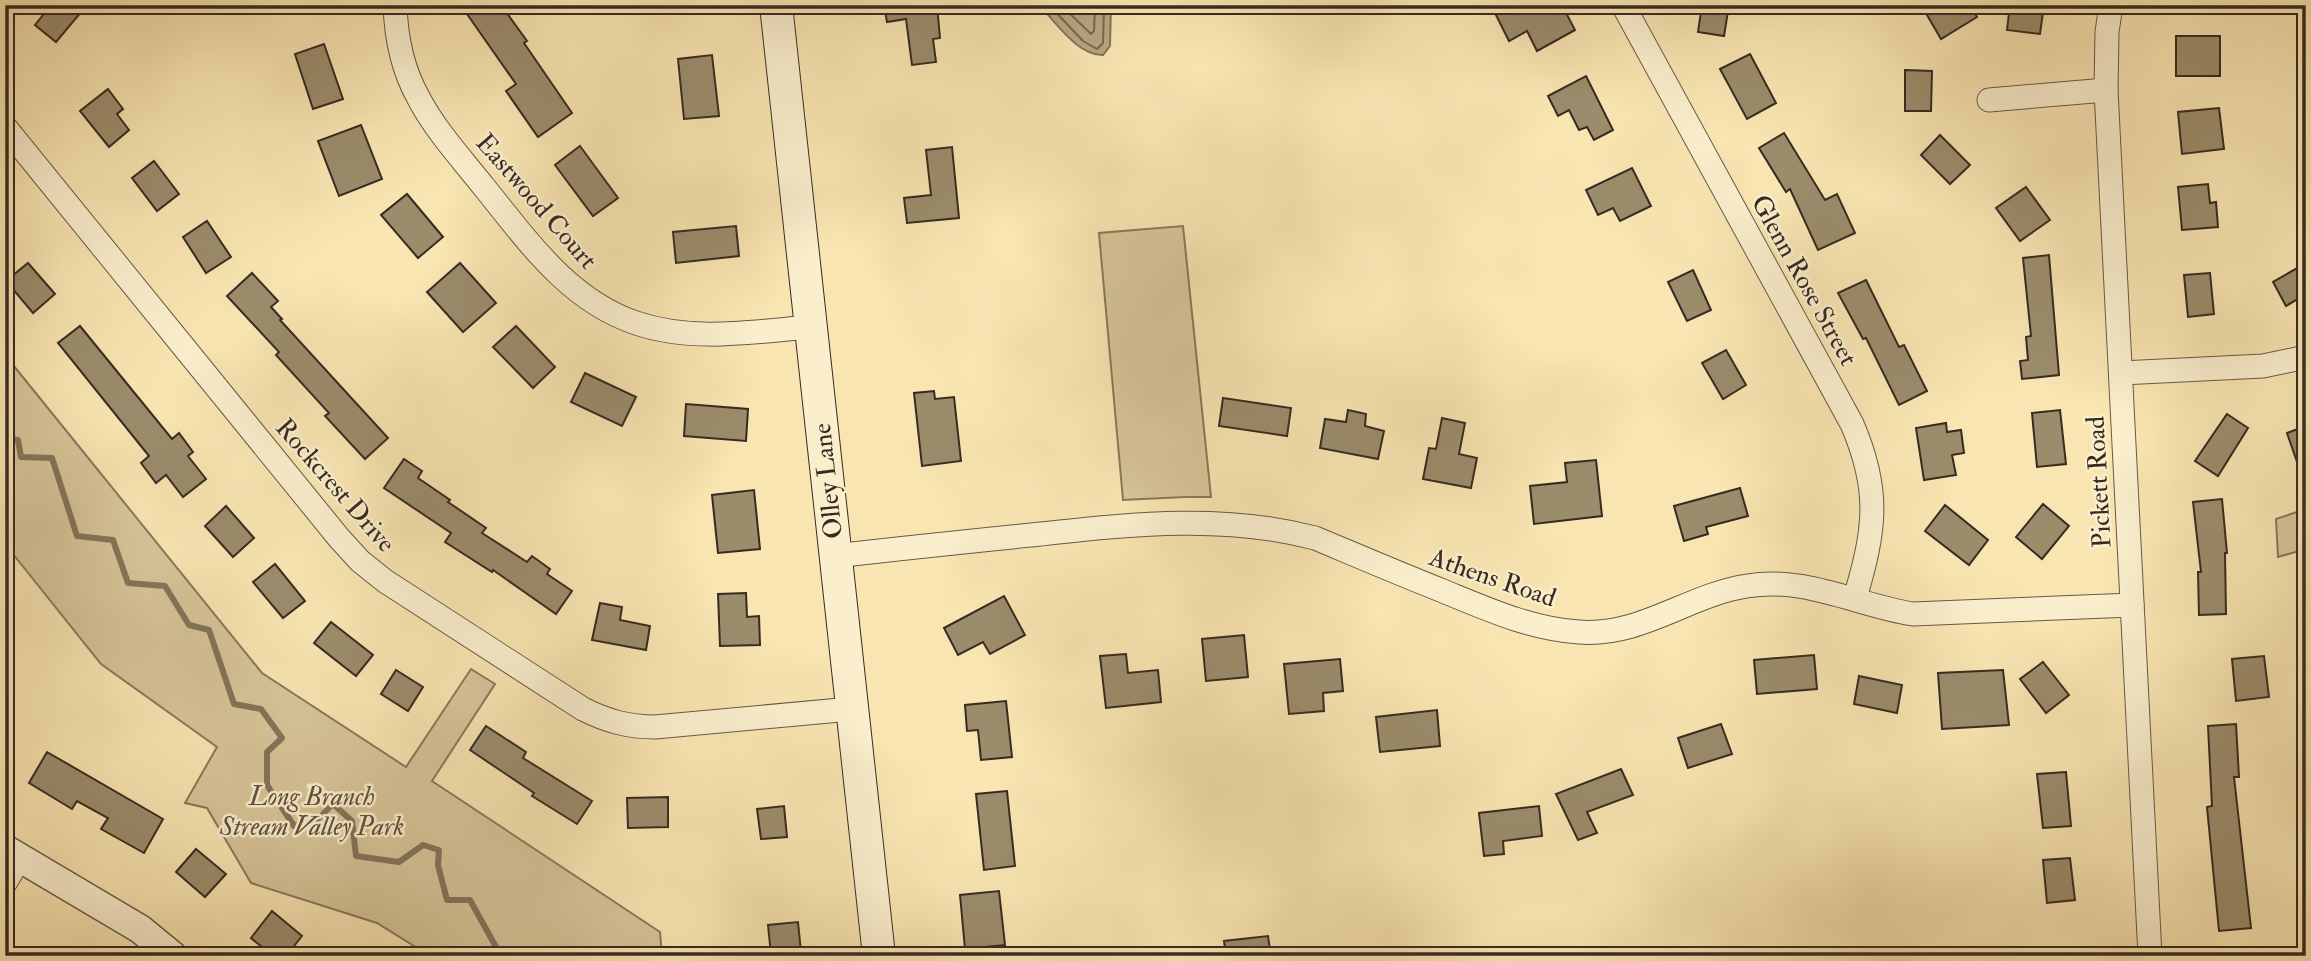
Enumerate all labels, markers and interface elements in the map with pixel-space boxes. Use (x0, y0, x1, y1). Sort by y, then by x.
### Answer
street label: Eastwood Court (469, 127, 604, 276)
street label: Glenn Rose Street (1744, 189, 1864, 371)
street label: Rockcrest Drive (269, 412, 402, 559)
street label: Pickett Road (2080, 415, 2118, 549)
street label: Olley Lane (806, 421, 850, 540)
street label: Athens Road (1424, 541, 1560, 615)
park label: Long Branch Stream Valley Park (219, 781, 404, 843)

